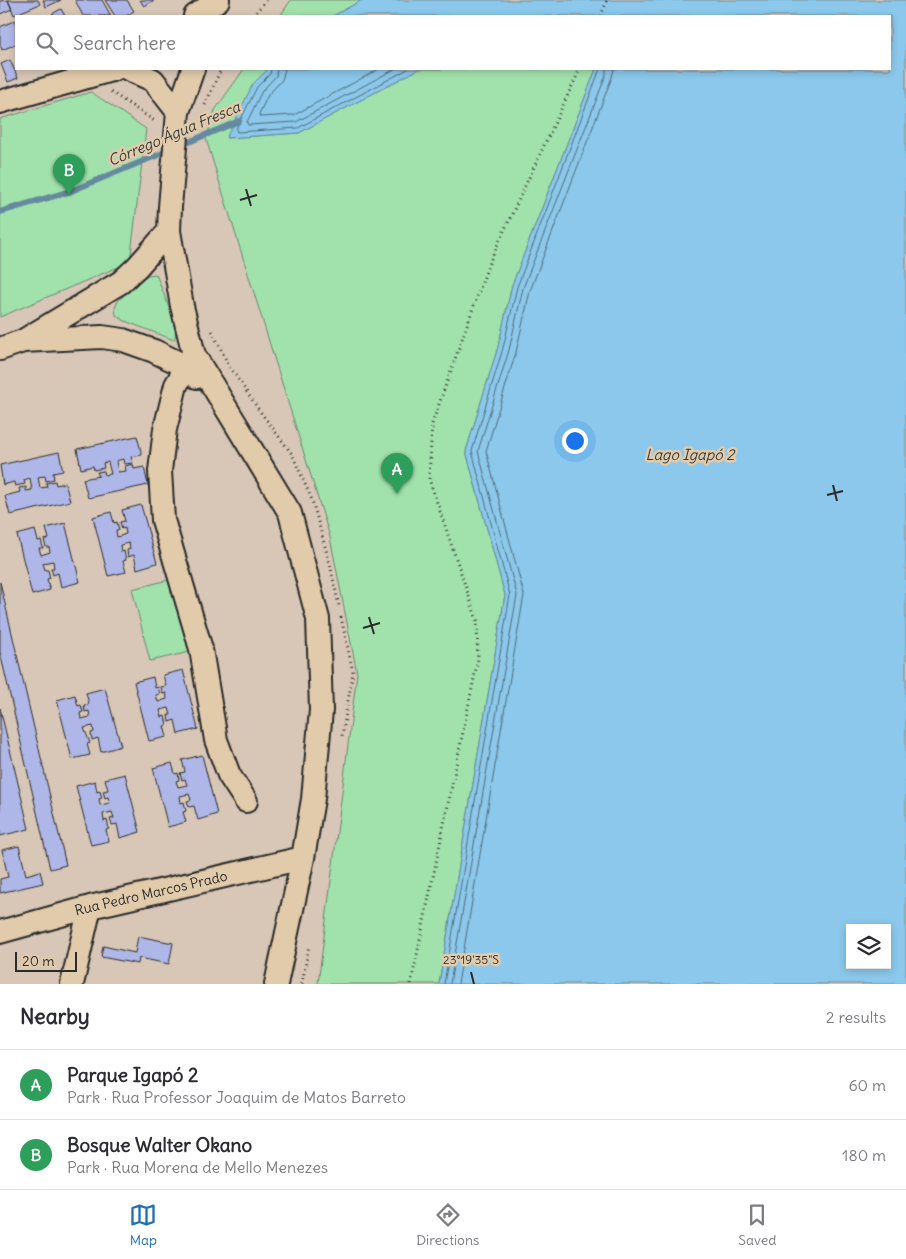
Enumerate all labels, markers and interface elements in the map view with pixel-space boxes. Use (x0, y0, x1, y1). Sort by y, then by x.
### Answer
search box (15, 15, 891, 70)
icon: search (33, 29, 61, 57)
text: Search here (73, 31, 176, 55)
water label: Córrego Água Fresca (105, 97, 244, 170)
pin: B (53, 154, 85, 195)
your location (562, 428, 588, 454)
water label: Lago Igapó 2 (646, 445, 736, 464)
pin: A (381, 453, 413, 494)
street label: Rua Pedro Marcos Prado (73, 867, 229, 919)
map controls (846, 924, 891, 969)
button: layers (846, 924, 891, 969)
scale bar (15, 949, 78, 972)
text: 20 m (22, 952, 55, 970)
text: 23°19'35"S (443, 952, 499, 967)
text: Nearby (20, 1003, 90, 1030)
text: 2 results (826, 1007, 886, 1027)
text: Parque Igapó 2 (67, 1063, 198, 1087)
text: A (31, 1075, 41, 1095)
text: 60 m (848, 1075, 886, 1095)
text: Park · Rua Professor Joaquim de Matos Barreto (67, 1087, 406, 1107)
text: Bosque Walter Okano (67, 1133, 252, 1157)
text: B (31, 1145, 41, 1165)
text: 180 m (842, 1145, 886, 1165)
text: Park · Rua Morena de Mello Menezes (67, 1157, 328, 1177)
tab: Map (129, 1201, 157, 1249)
tab: Directions (416, 1201, 479, 1249)
tab: Saved (738, 1201, 777, 1249)

